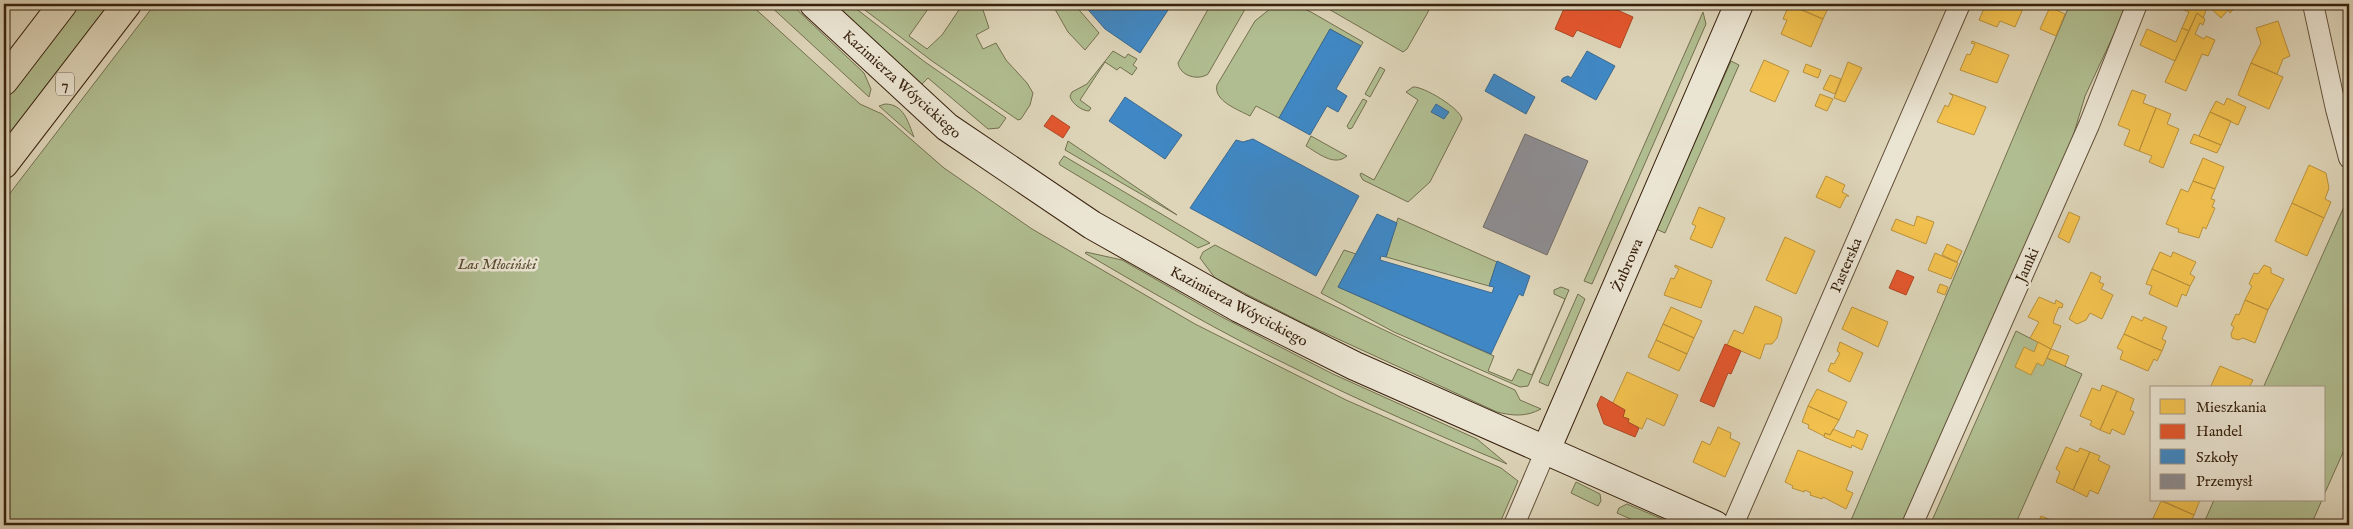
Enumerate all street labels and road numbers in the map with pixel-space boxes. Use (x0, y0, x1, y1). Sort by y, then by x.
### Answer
street label: Kazimierza Wóycickiego (838, 26, 965, 143)
road number: 7 (56, 72, 74, 96)
street label: Pasterska (1826, 234, 1867, 295)
street label: Żubrowa (1607, 235, 1648, 295)
street label: Jamki (2011, 245, 2043, 287)
street label: Kazimierza Wóycickiego (1167, 262, 1311, 351)

